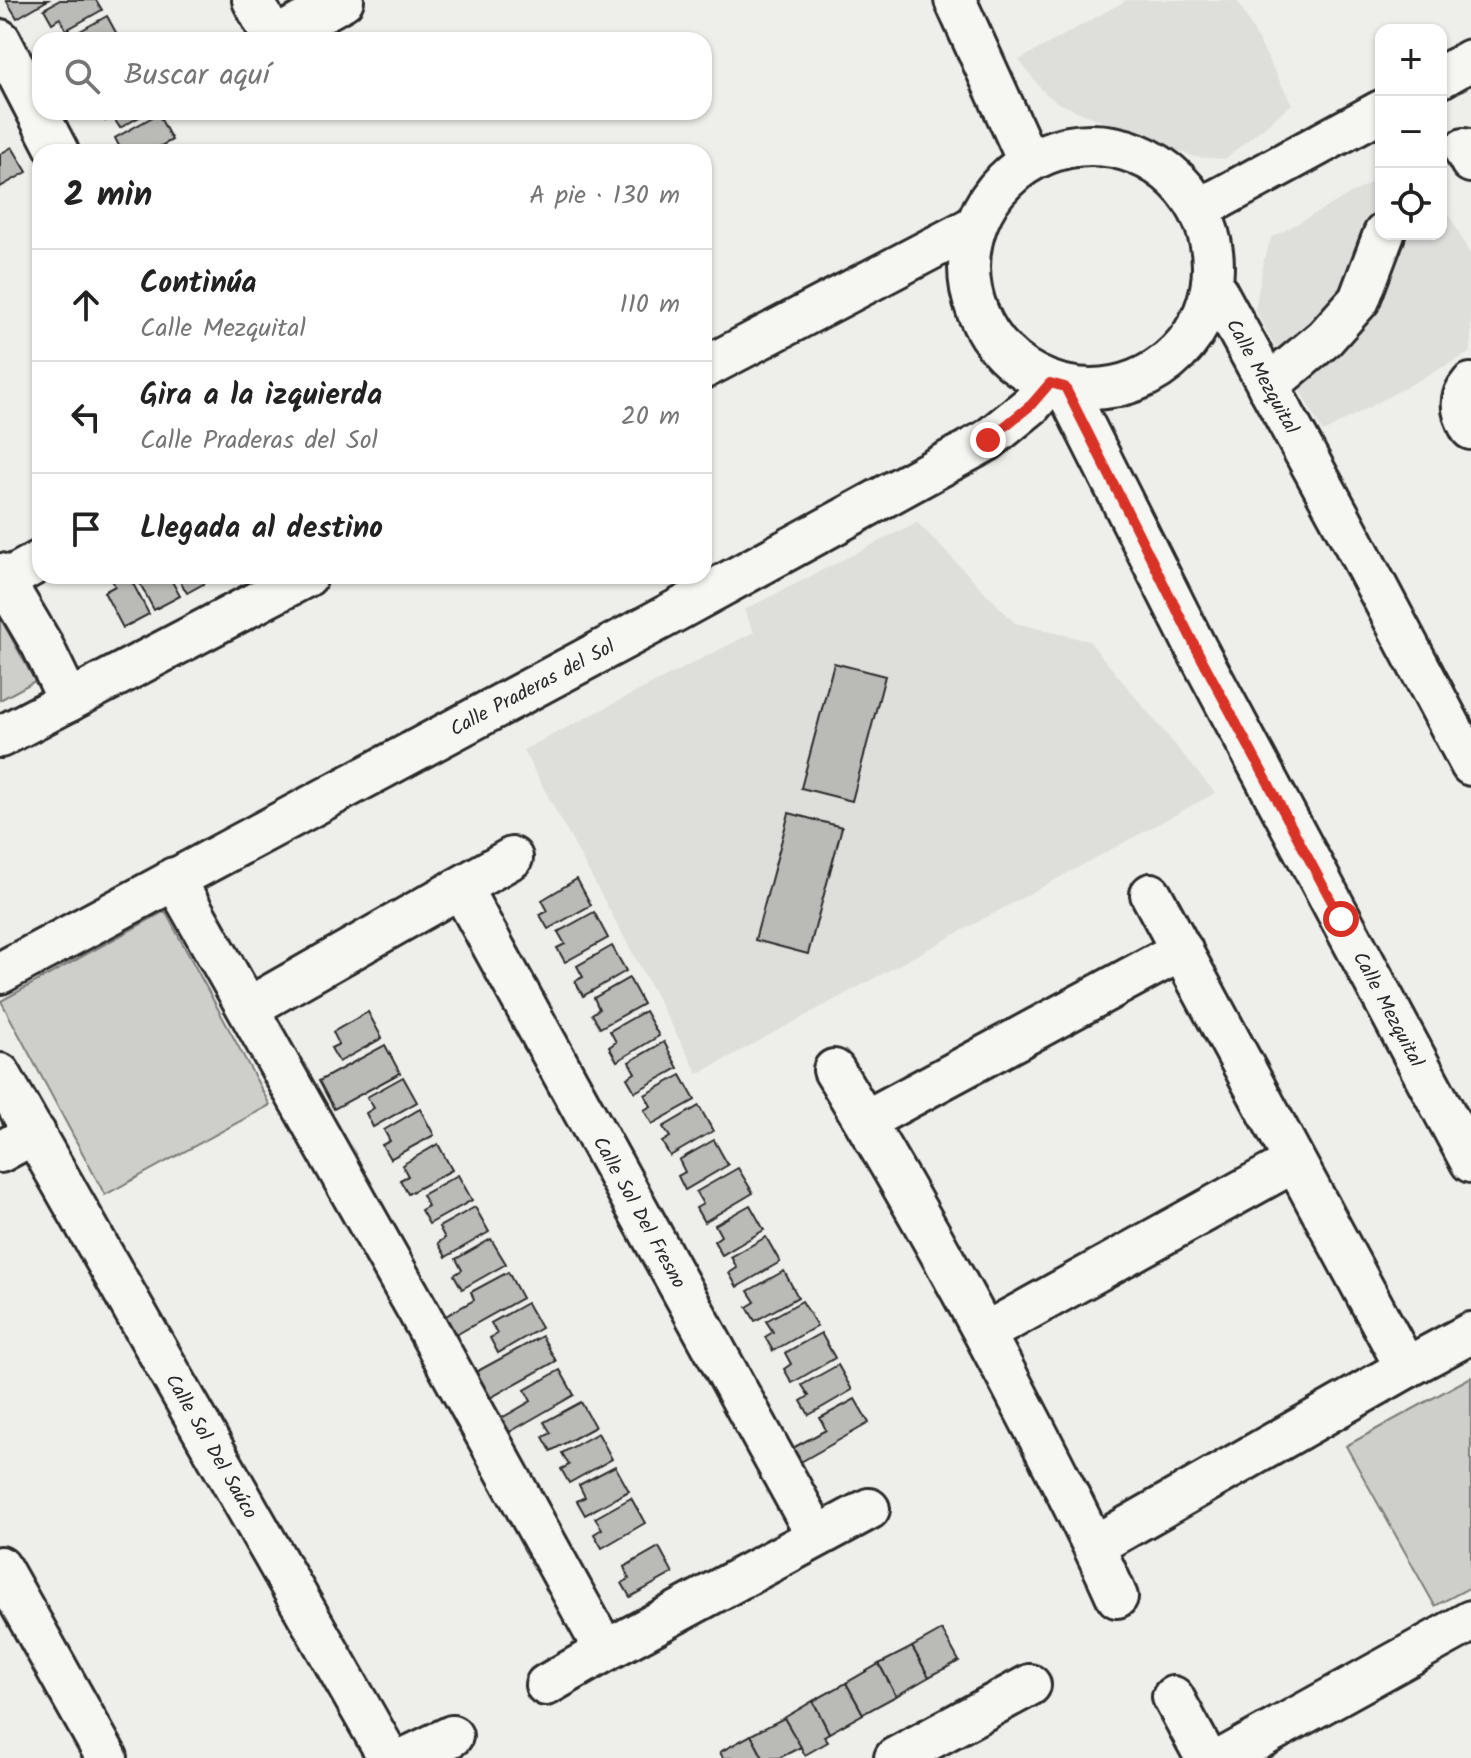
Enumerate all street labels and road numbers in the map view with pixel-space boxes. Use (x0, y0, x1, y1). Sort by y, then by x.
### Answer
street label: Calle Mezquital (1216, 313, 1306, 441)
street label: Calle Praderas del Sol (445, 632, 621, 746)
street label: Calle Mezquital (1343, 946, 1431, 1074)
street label: Calle Sol Del Fresno (583, 1131, 693, 1295)
street label: Calle Sol Del Saúco (156, 1368, 265, 1526)

